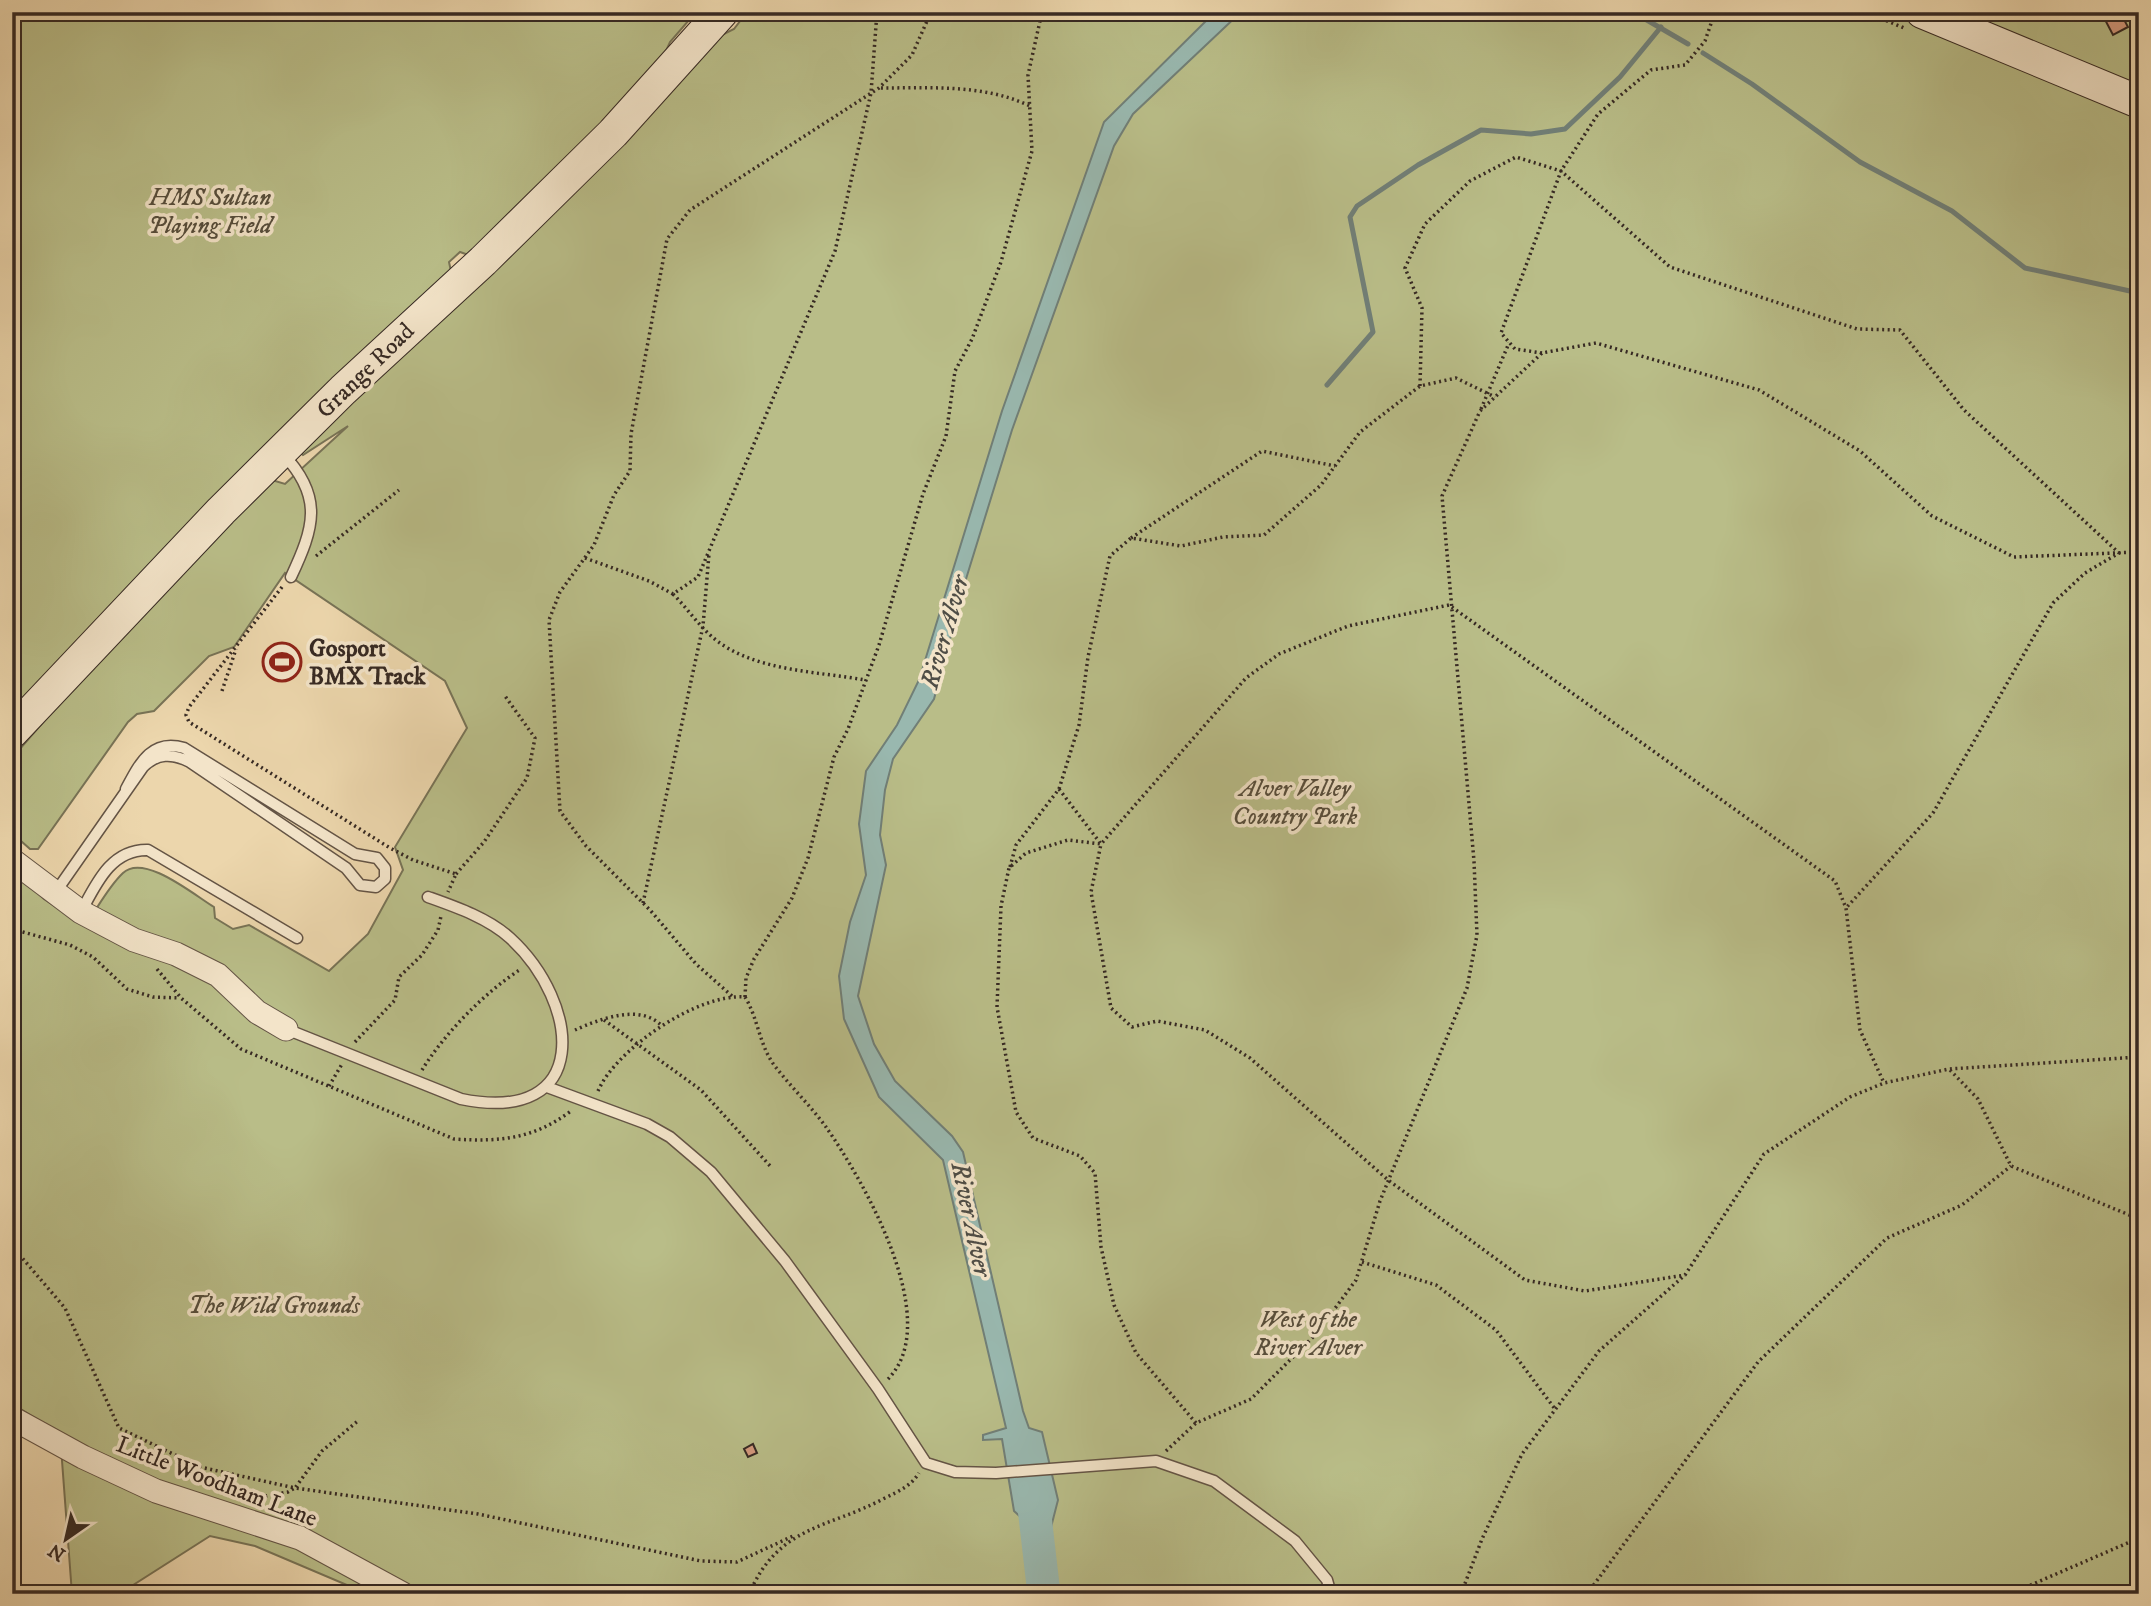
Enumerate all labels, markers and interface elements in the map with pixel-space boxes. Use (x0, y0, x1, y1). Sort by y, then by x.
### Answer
park label: HMS Sultan Playing Field (148, 183, 275, 241)
street label: Grange Road (310, 317, 421, 425)
water label: River Alver (913, 570, 978, 694)
place label: Gosport BMX Track (309, 634, 427, 692)
sports icon: Gosport BMX Track (261, 641, 303, 683)
park label: Alver Valley Country Park (1233, 774, 1357, 832)
water label: River Alver (942, 1158, 999, 1281)
park label: The Wild Grounds (188, 1291, 361, 1321)
park label: West of the River Alver (1253, 1305, 1364, 1363)
street label: Little Woodham Lane (112, 1430, 321, 1534)
north arrow (32, 1504, 102, 1574)
text: N (44, 1538, 70, 1566)

